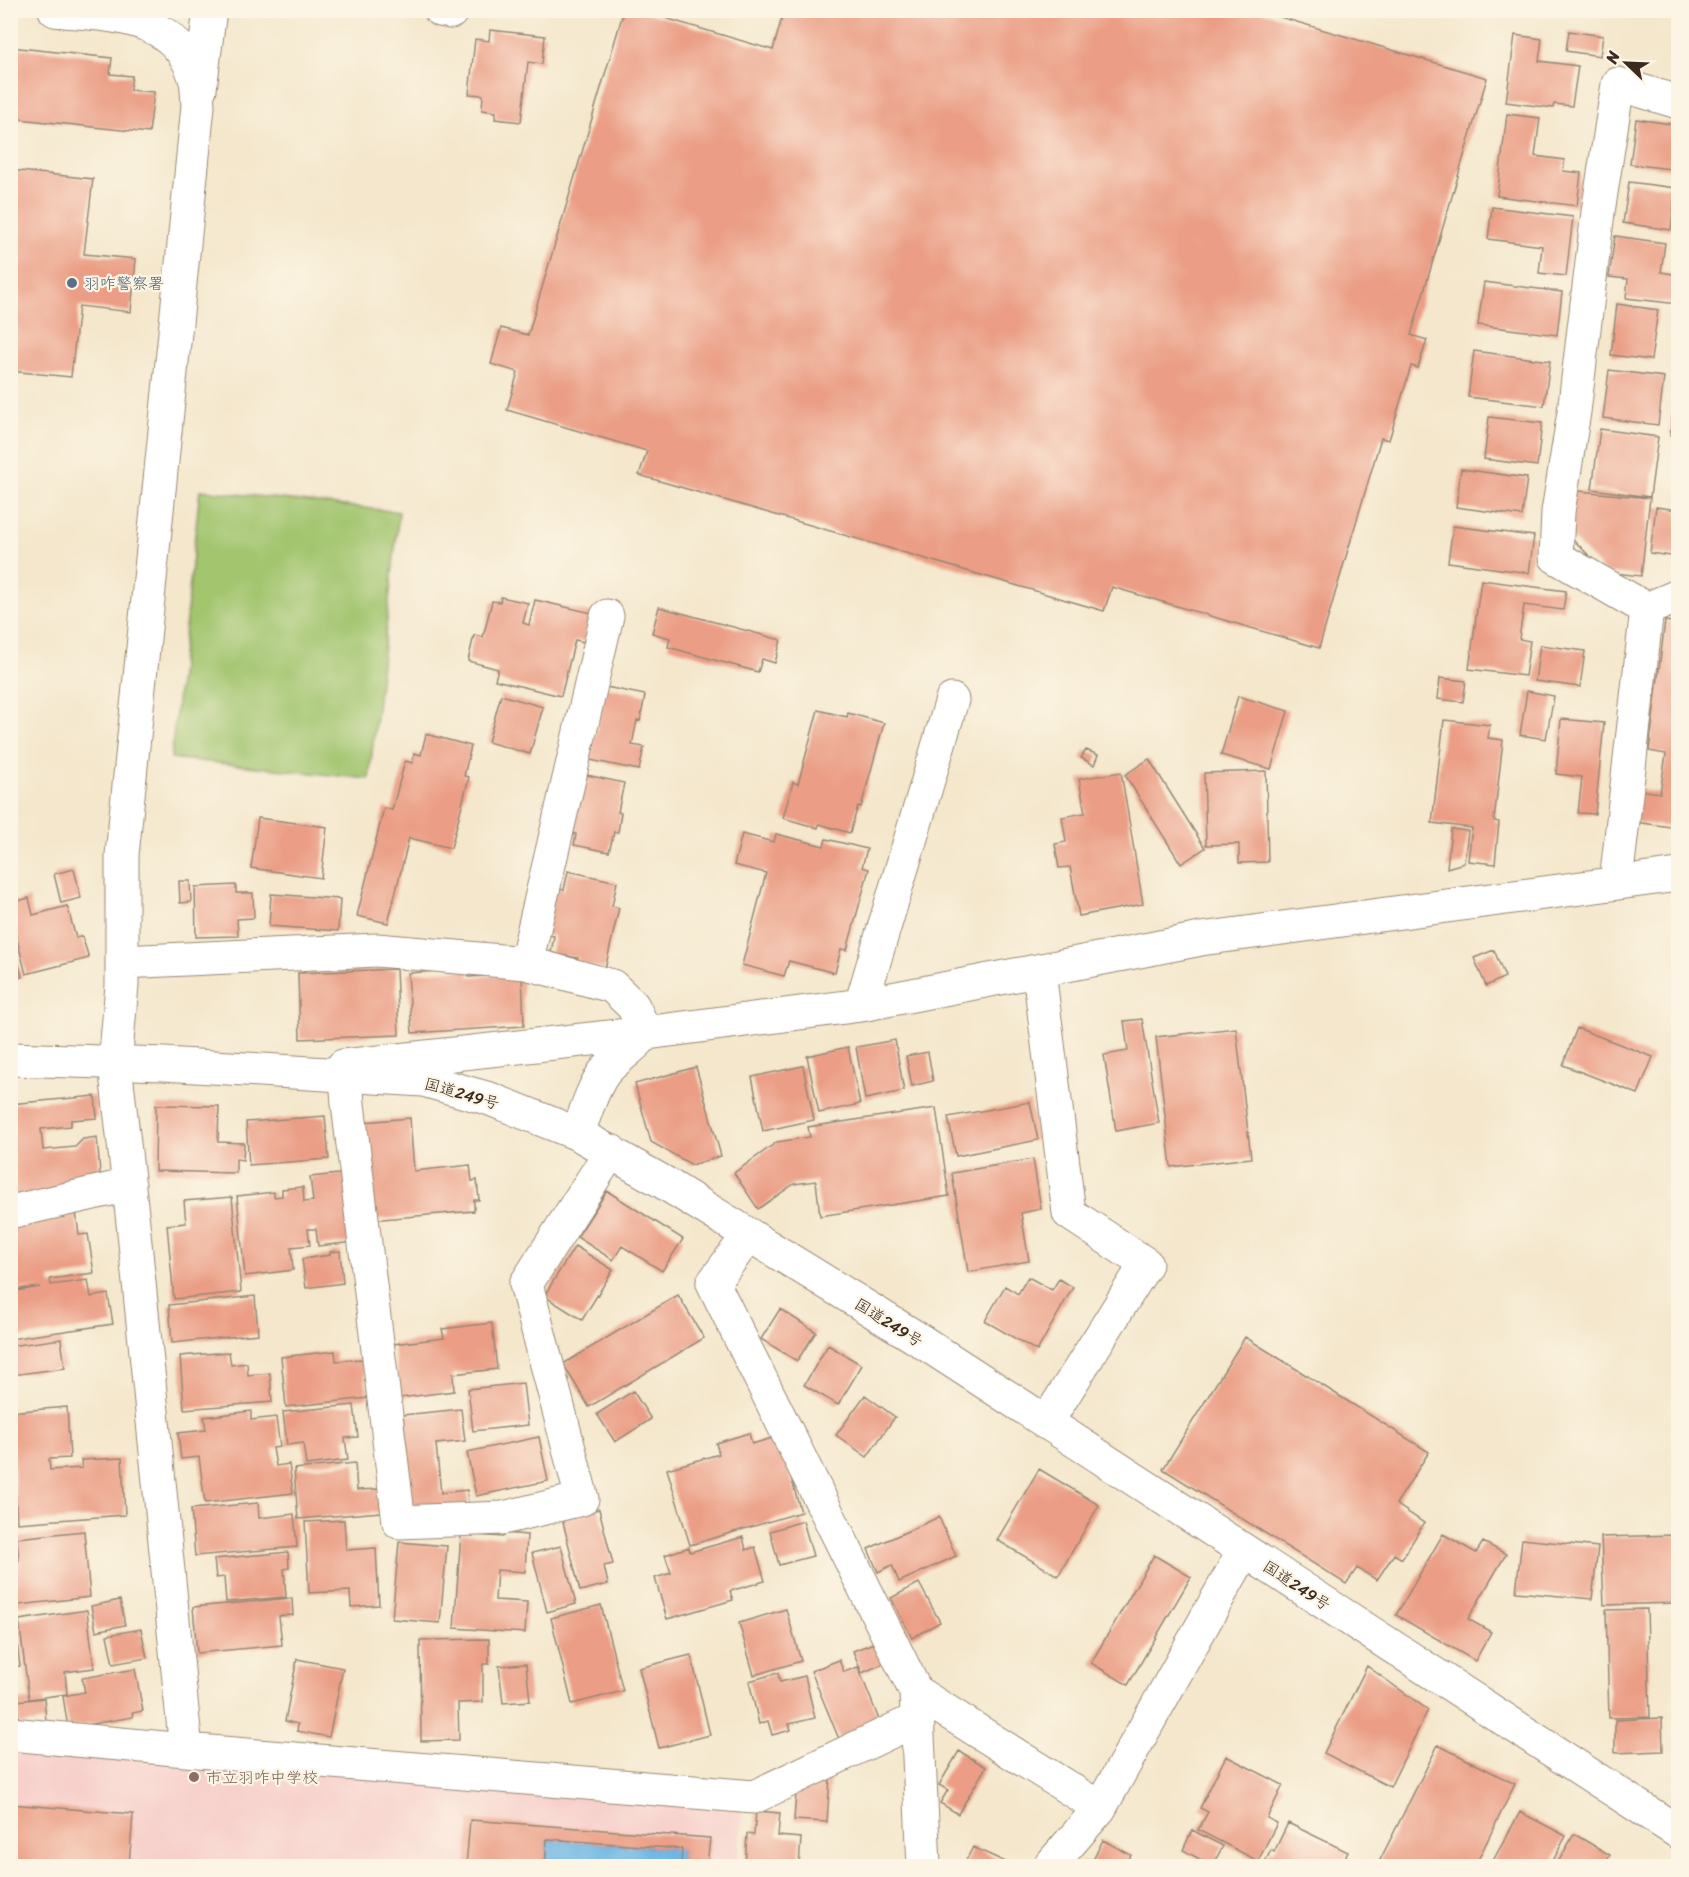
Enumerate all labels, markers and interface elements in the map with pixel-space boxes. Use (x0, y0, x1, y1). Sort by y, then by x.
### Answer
north arrow (1596, 33, 1656, 93)
text: N (1597, 46, 1629, 69)
place label: 羽咋警察署 (84, 269, 164, 298)
marker: 羽咋警察署 (65, 276, 79, 290)
street label: 国道249号 (421, 1069, 503, 1118)
street label: 国道249号 (848, 1290, 929, 1355)
street label: 国道249号 (1257, 1552, 1337, 1619)
place label: 市立羽咋中学校 (206, 1763, 318, 1792)
marker: 市立羽咋中学校 (187, 1770, 201, 1784)

